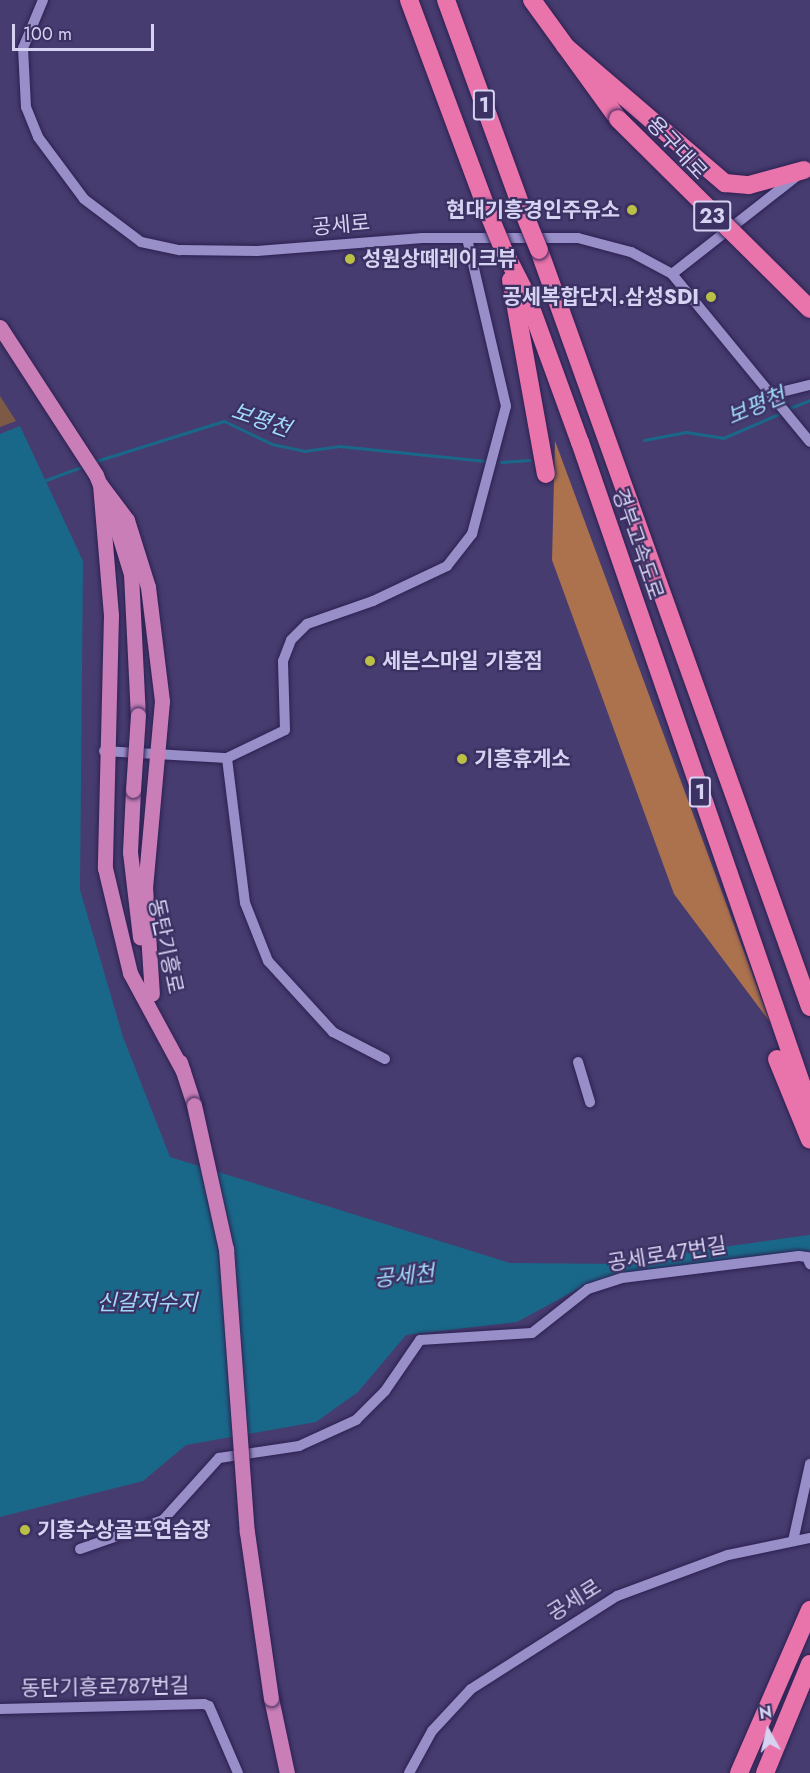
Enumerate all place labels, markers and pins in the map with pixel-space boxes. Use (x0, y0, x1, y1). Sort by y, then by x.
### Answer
place label: 현대기흥경인주유소 (446, 197, 620, 223)
marker: 현대기흥경인주유소 (625, 203, 639, 217)
place label: 성원상떼레이크뷰 (362, 246, 517, 272)
marker: 성원상떼레이크뷰 (343, 252, 357, 266)
place label: 공세복합단지.삼성SDI (502, 284, 699, 310)
marker: 공세복합단지.삼성SDI (704, 290, 718, 304)
place label: 세븐스마일 기흥점 (382, 648, 543, 674)
marker: 세븐스마일 기흥점 (363, 654, 377, 668)
place label: 기흥휴게소 (474, 746, 571, 772)
marker: 기흥휴게소 (455, 752, 469, 766)
place label: 기흥수상골프연습장 (37, 1517, 211, 1543)
marker: 기흥수상골프연습장 (18, 1523, 32, 1537)

